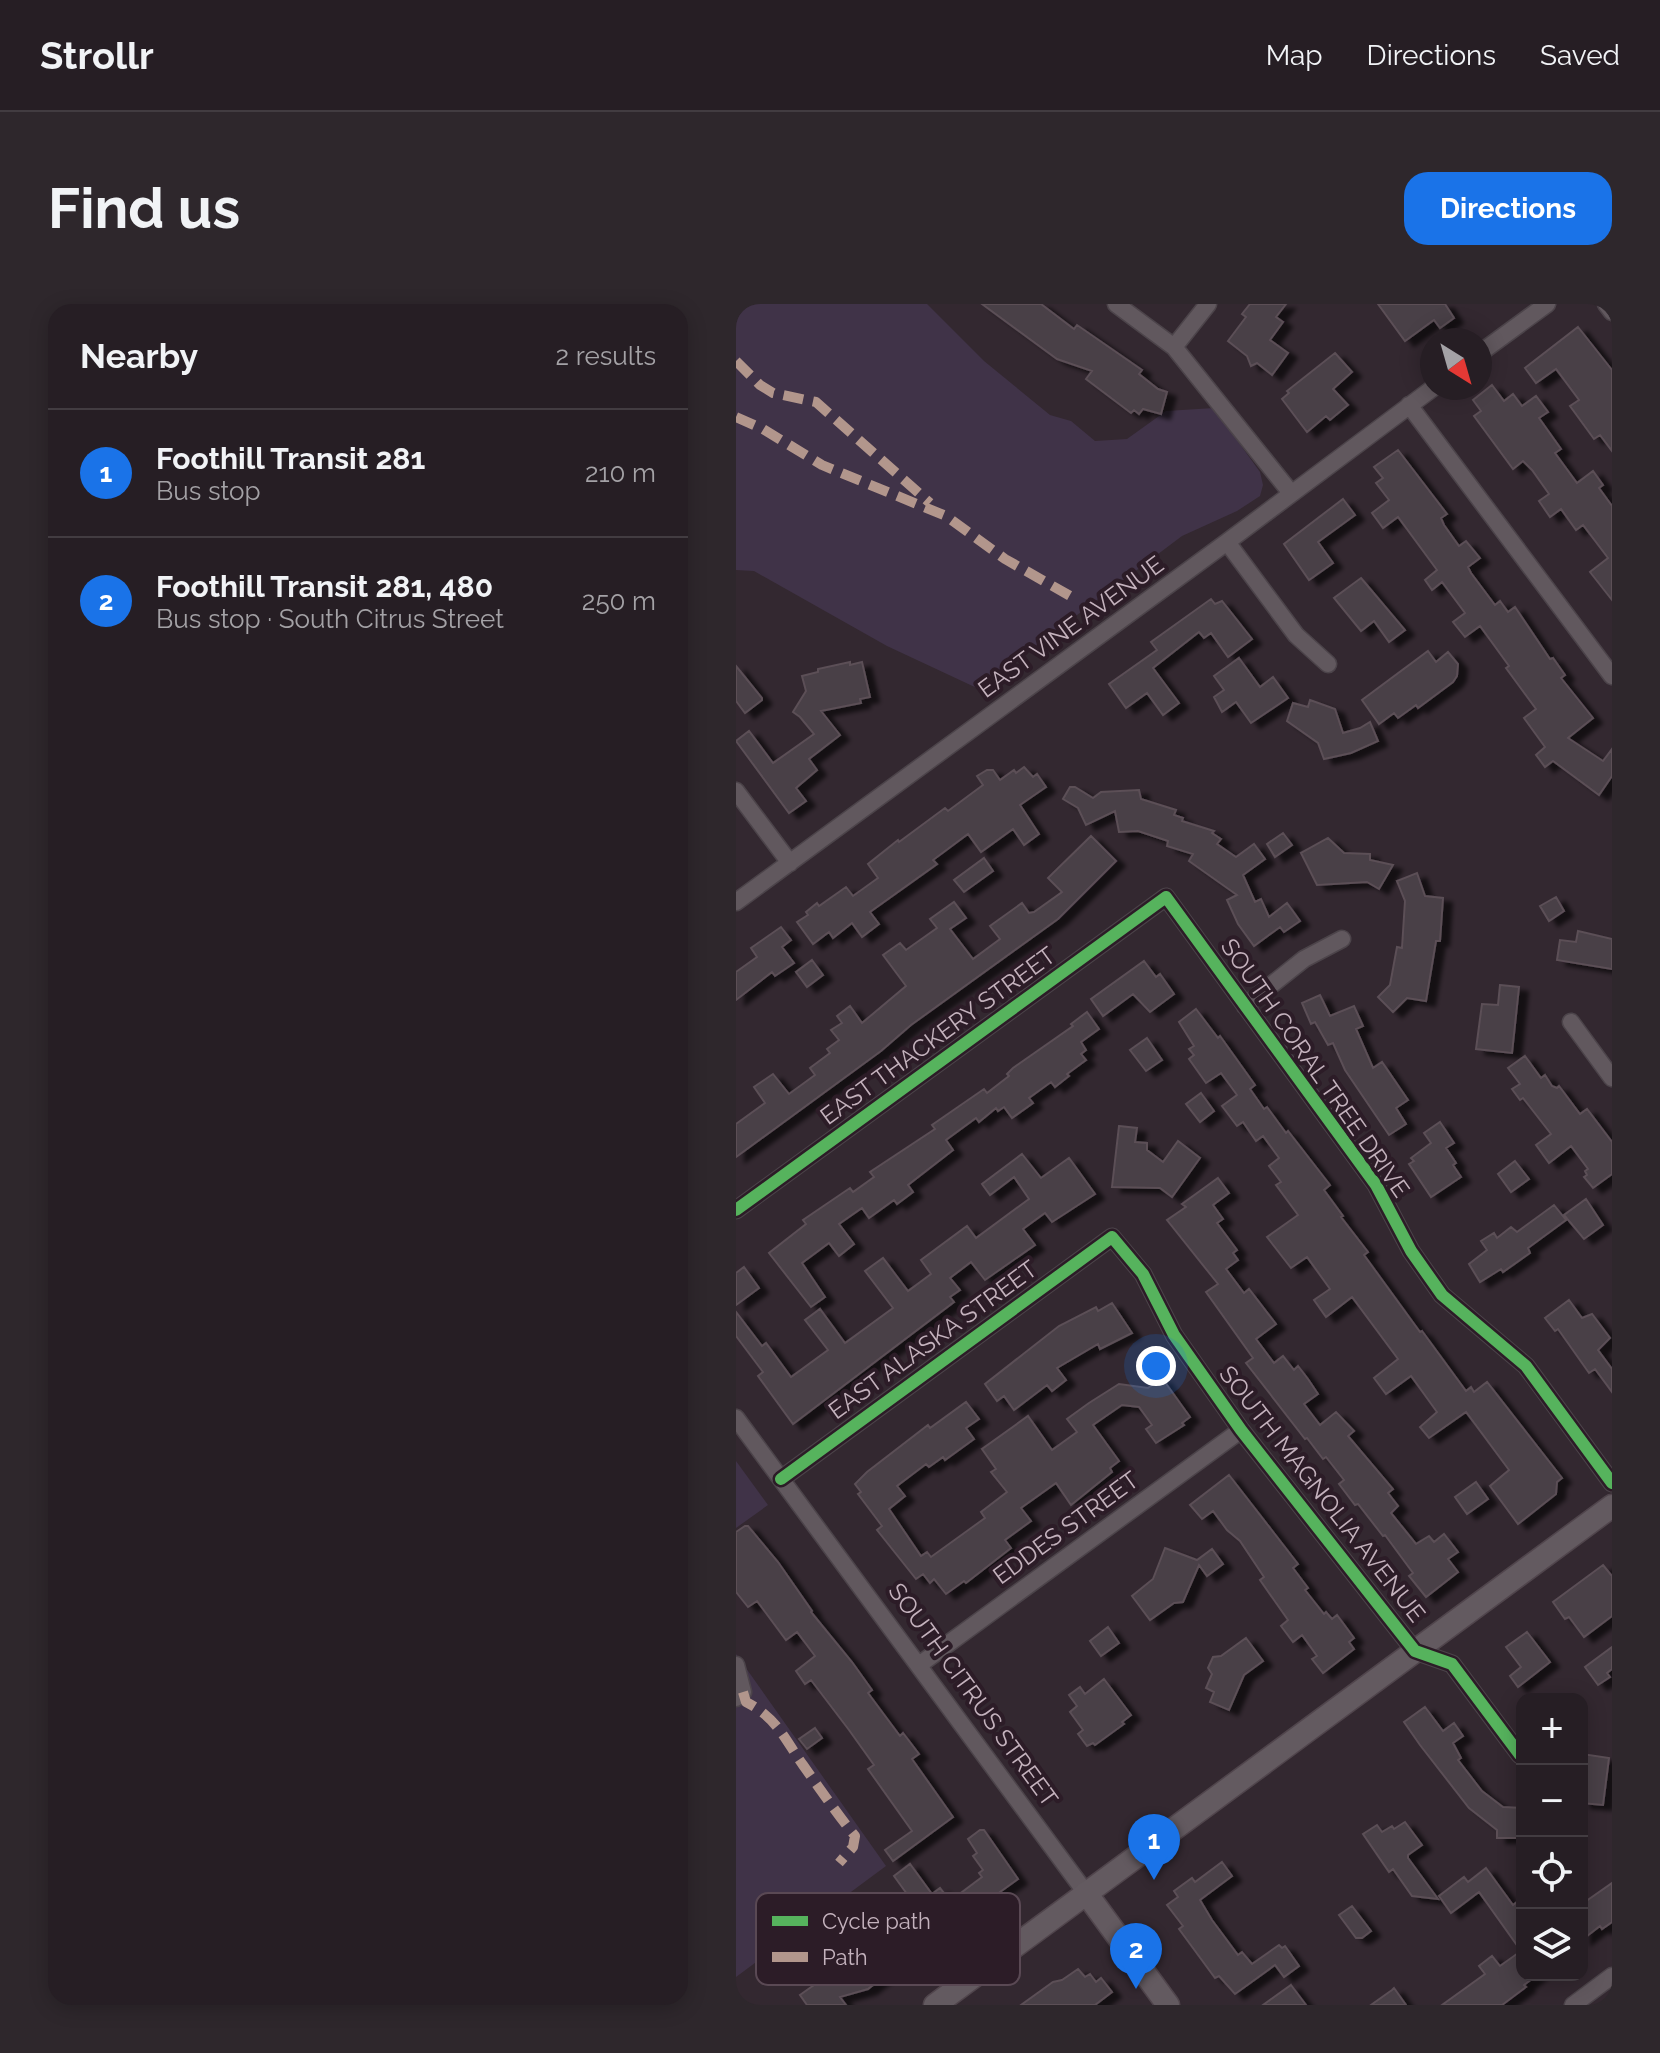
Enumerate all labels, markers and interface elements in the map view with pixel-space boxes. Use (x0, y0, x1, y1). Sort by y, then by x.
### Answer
text: Strollr (40, 33, 154, 78)
text: Map (1266, 39, 1323, 72)
text: Directions (1367, 39, 1496, 72)
text: Saved (1540, 39, 1620, 72)
button: Directions (1404, 172, 1612, 245)
text: Find us (48, 175, 240, 241)
north arrow (1420, 328, 1492, 400)
text: Nearby (80, 336, 198, 376)
text: 2 results (556, 341, 656, 371)
text: Foothill Transit 281 (156, 441, 425, 476)
text: 1 (100, 458, 112, 488)
text: 210 m (585, 458, 656, 488)
text: Bus stop (156, 476, 261, 506)
street label: EAST VINE AVENUE (972, 550, 1169, 704)
text: Foothill Transit 281, 480 (156, 569, 493, 604)
text: 2 (99, 586, 113, 616)
text: 250 m (582, 586, 656, 616)
text: Bus stop · South Citrus Street (156, 604, 504, 634)
street label: SOUTH CORAL TREE DRIVE (1215, 933, 1416, 1203)
street label: EAST THACKERY STREET (814, 940, 1061, 1131)
street label: EAST ALASKA STREET (823, 1254, 1043, 1425)
your location (1136, 1346, 1176, 1386)
street label: SOUTH MAGNOLIA AVENUE (1213, 1360, 1432, 1628)
street label: EDDES STREET (987, 1465, 1144, 1590)
street label: SOUTH CITRUS STREET (882, 1577, 1065, 1813)
map controls (1516, 1693, 1588, 1981)
button: + (1516, 1693, 1588, 1765)
button: − (1516, 1765, 1588, 1837)
pin: 1 (1128, 1814, 1180, 1880)
button: locate (1516, 1837, 1588, 1909)
legend (756, 1893, 1020, 1985)
text: Cycle path (822, 1908, 931, 1934)
button: layers (1516, 1909, 1588, 1981)
pin: 2 (1110, 1923, 1162, 1989)
text: Path (822, 1944, 868, 1970)

